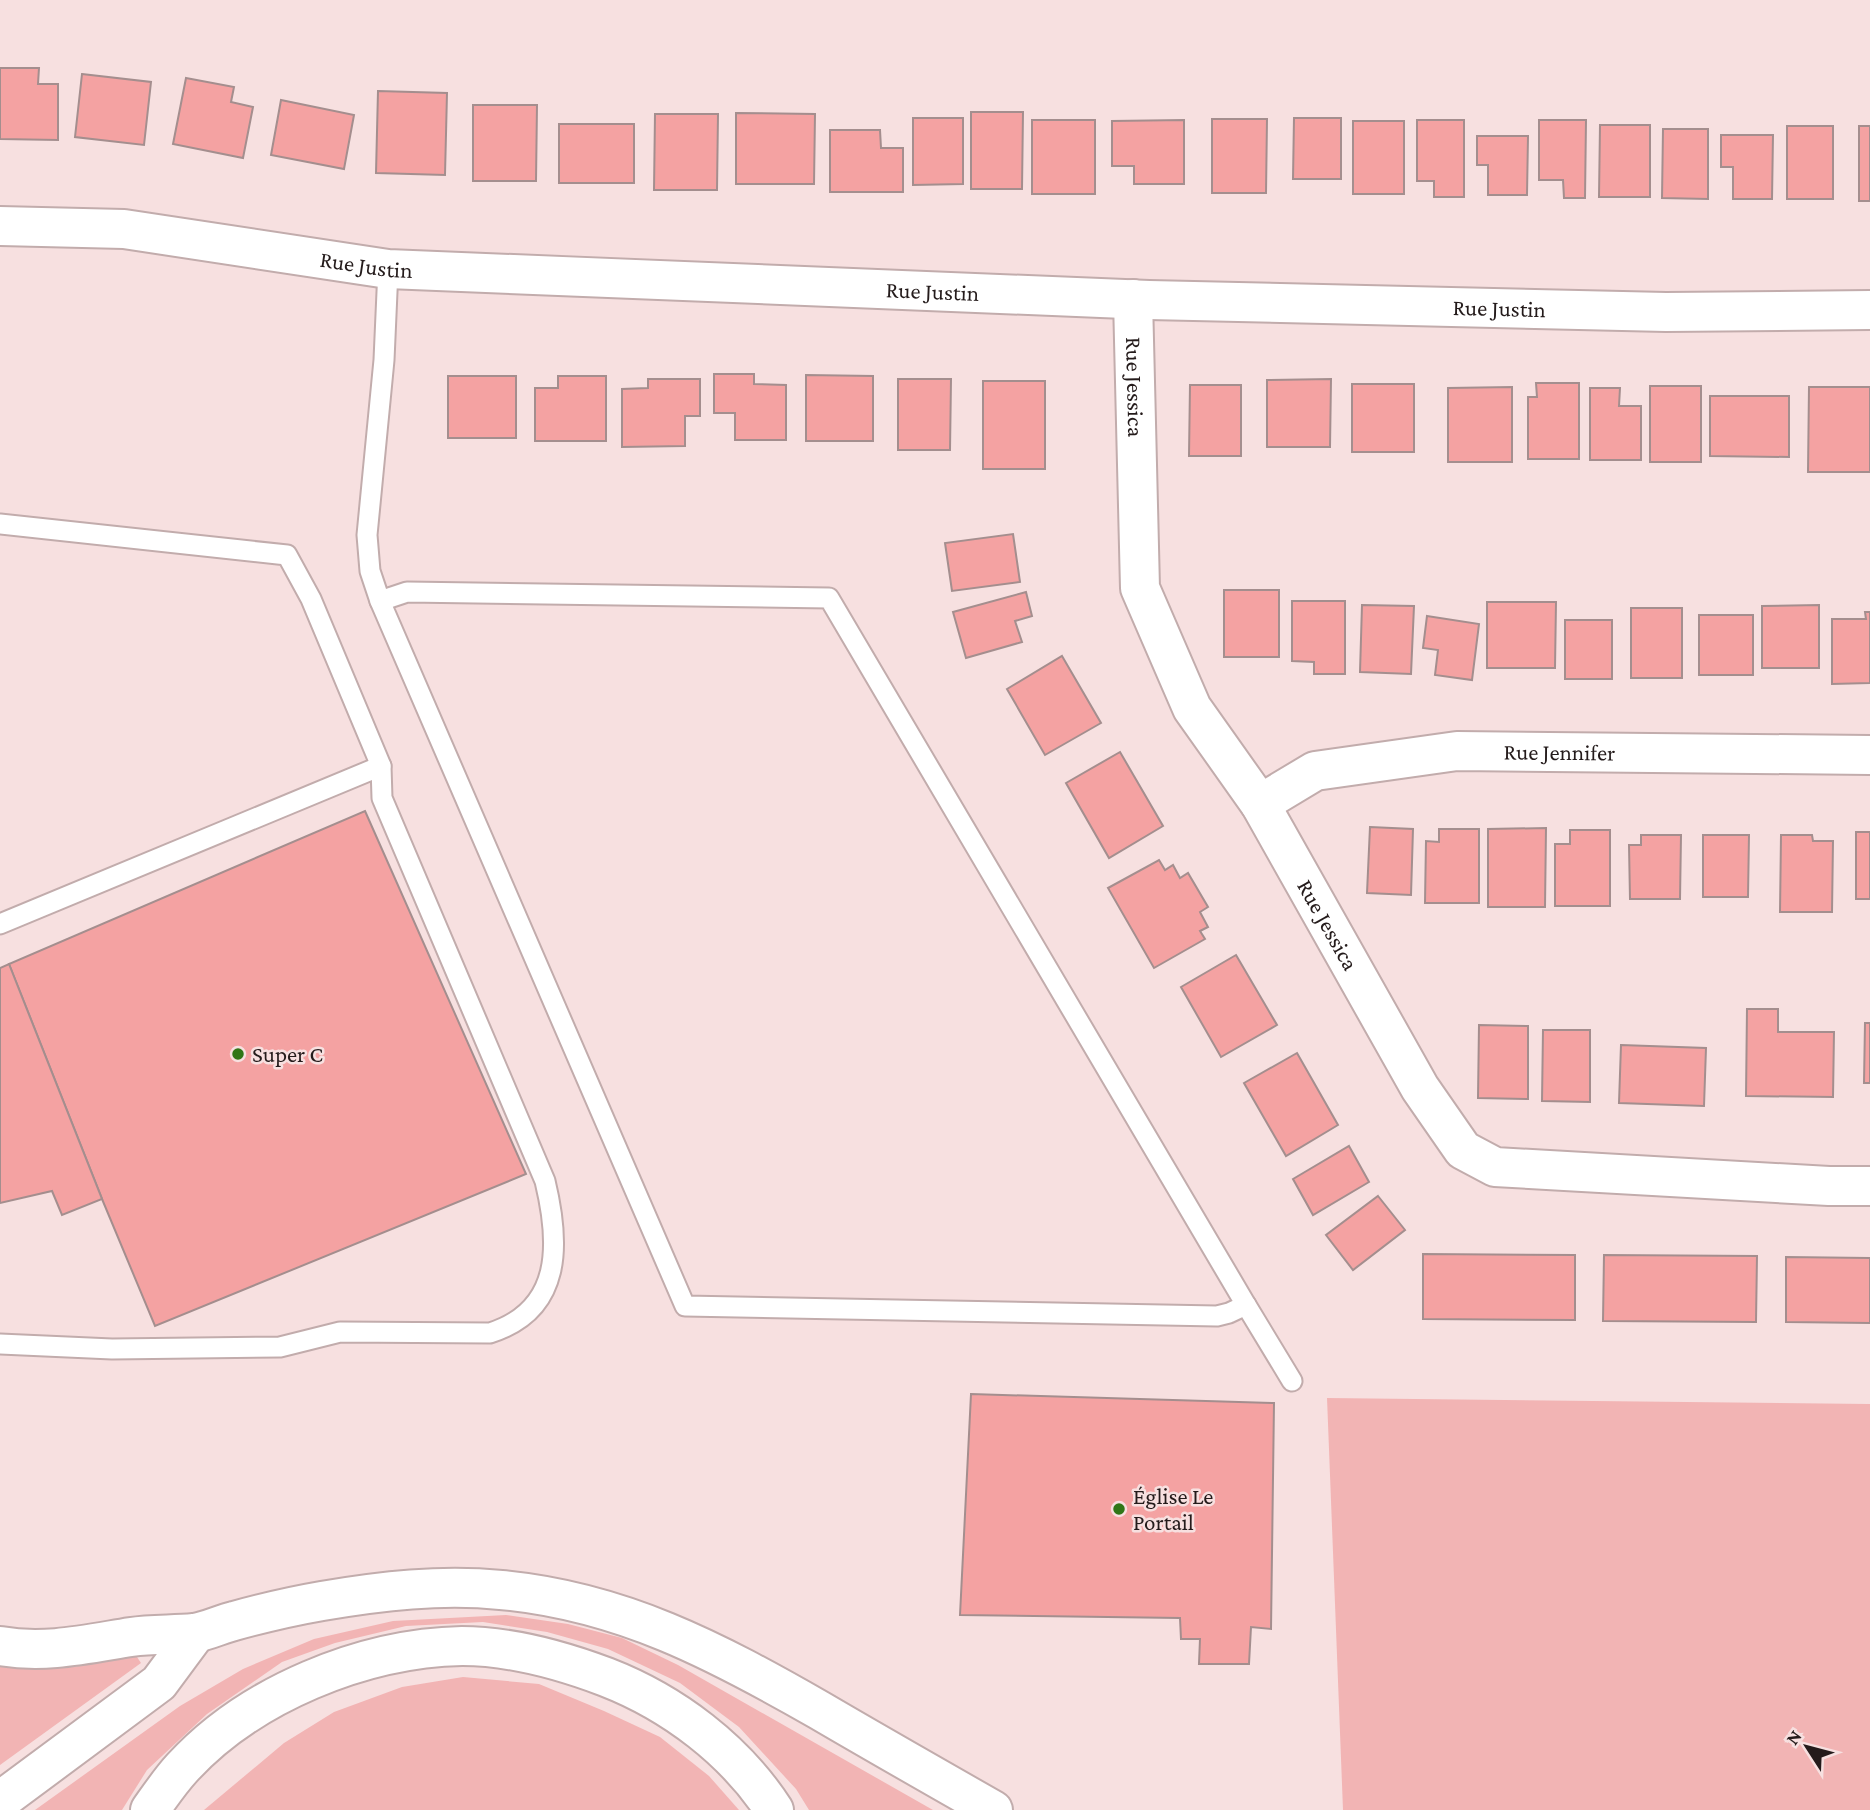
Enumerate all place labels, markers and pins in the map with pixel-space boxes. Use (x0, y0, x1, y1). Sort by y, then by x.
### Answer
place label: Super C (252, 1041, 323, 1067)
marker: Super C (230, 1046, 246, 1062)
place label: Église Le Portail (1133, 1483, 1213, 1535)
marker: Église Le Portail (1111, 1501, 1127, 1517)

